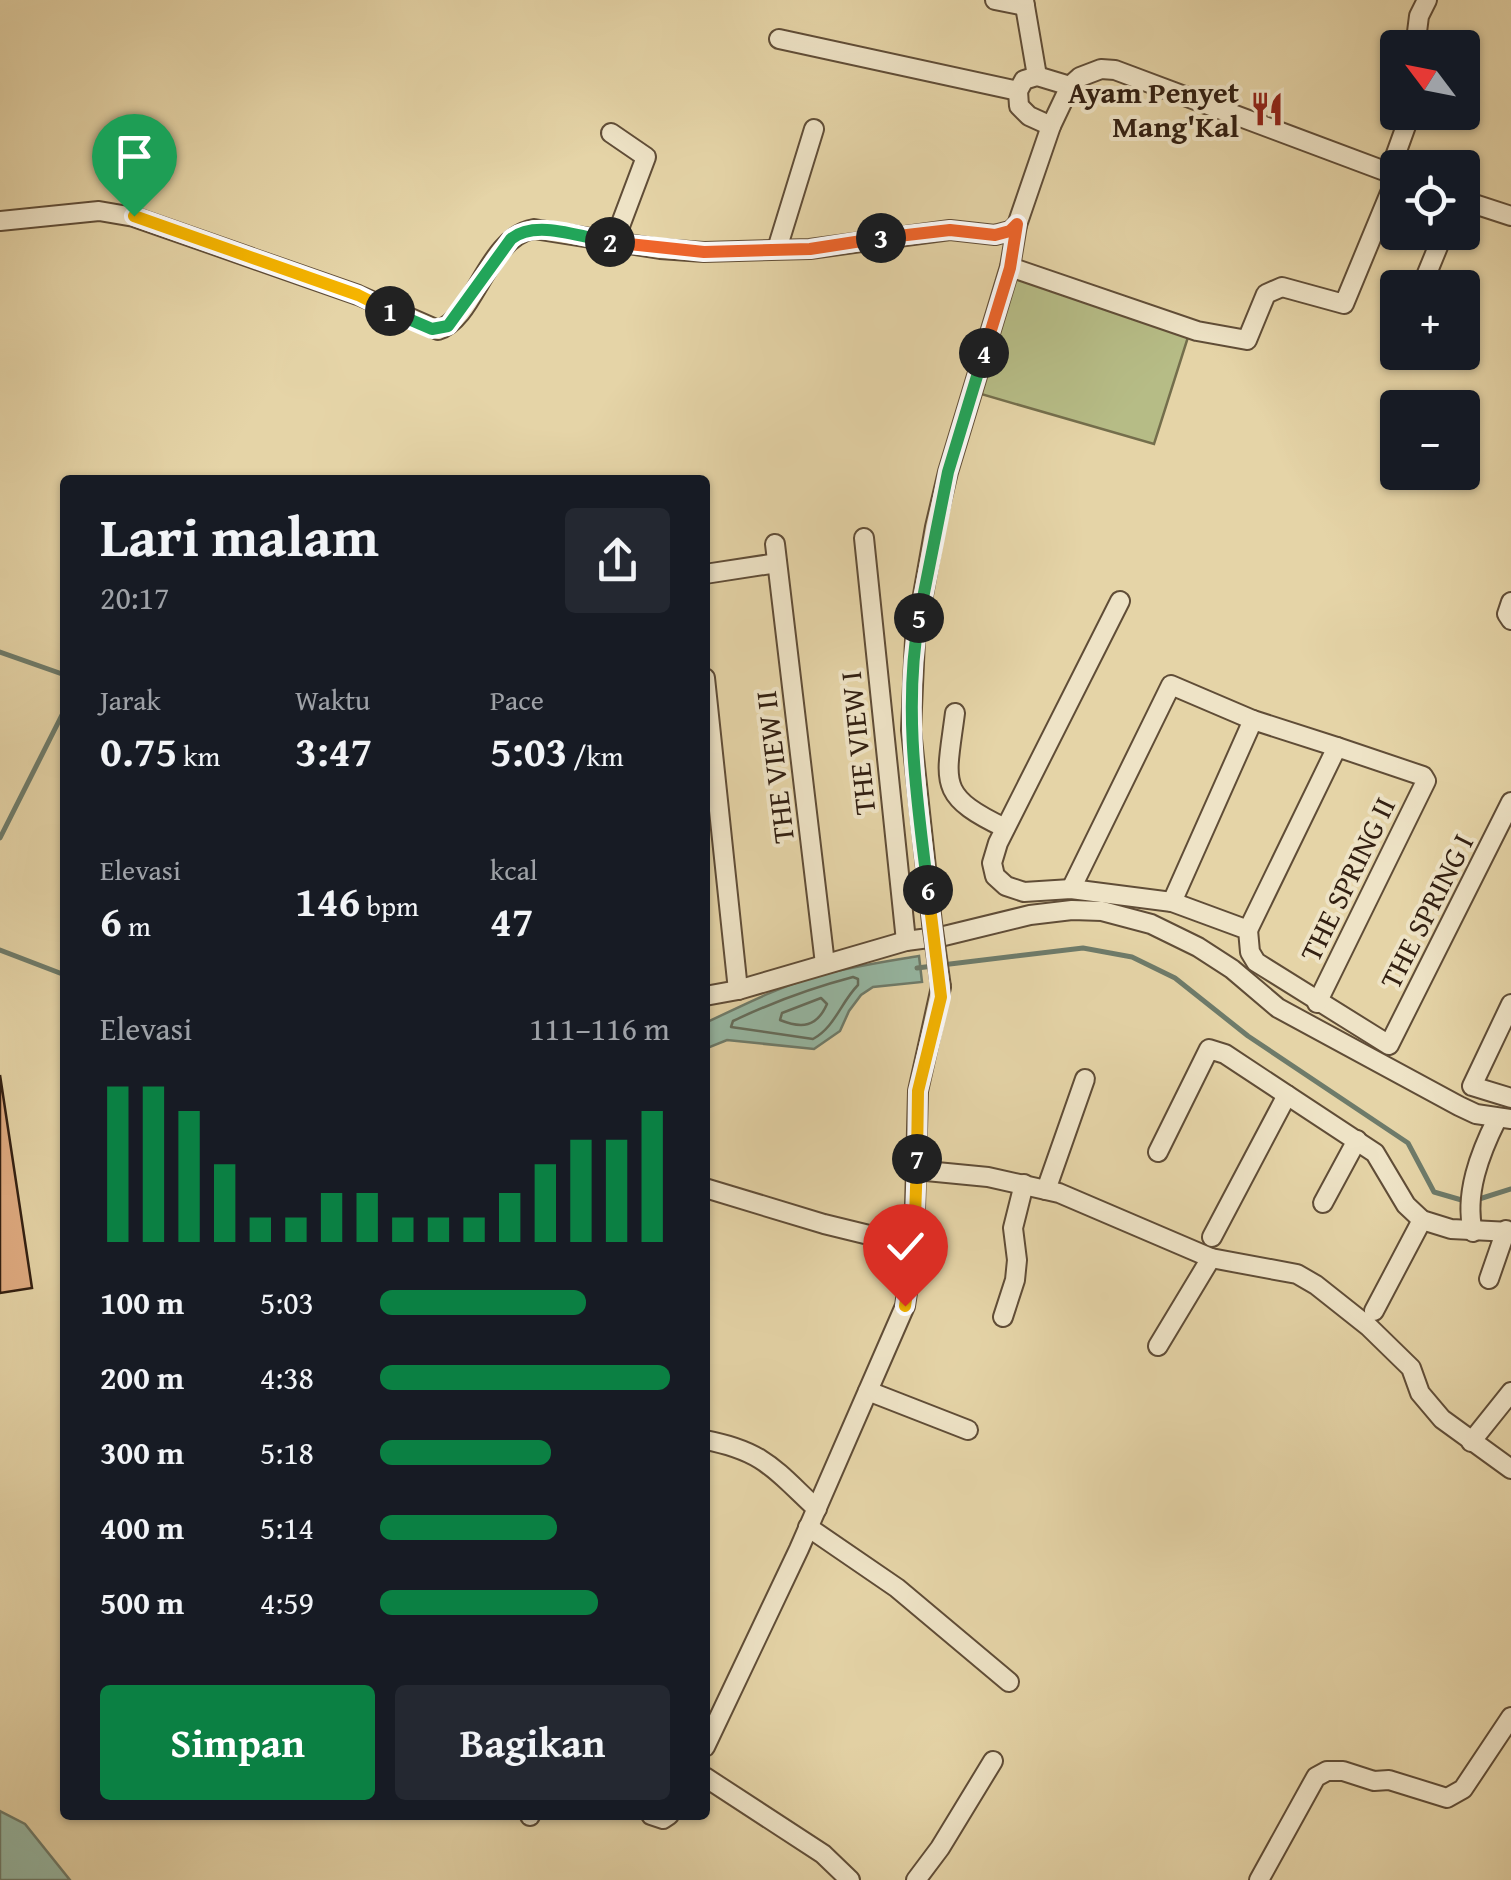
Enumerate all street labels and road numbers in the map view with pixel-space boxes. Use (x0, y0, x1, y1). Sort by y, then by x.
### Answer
street label: THE VIEW I (828, 669, 886, 817)
street label: THE VIEW II (743, 688, 805, 846)
street label: THE SPRING II (1288, 789, 1406, 969)
street label: THE SPRING I (1368, 826, 1484, 996)

